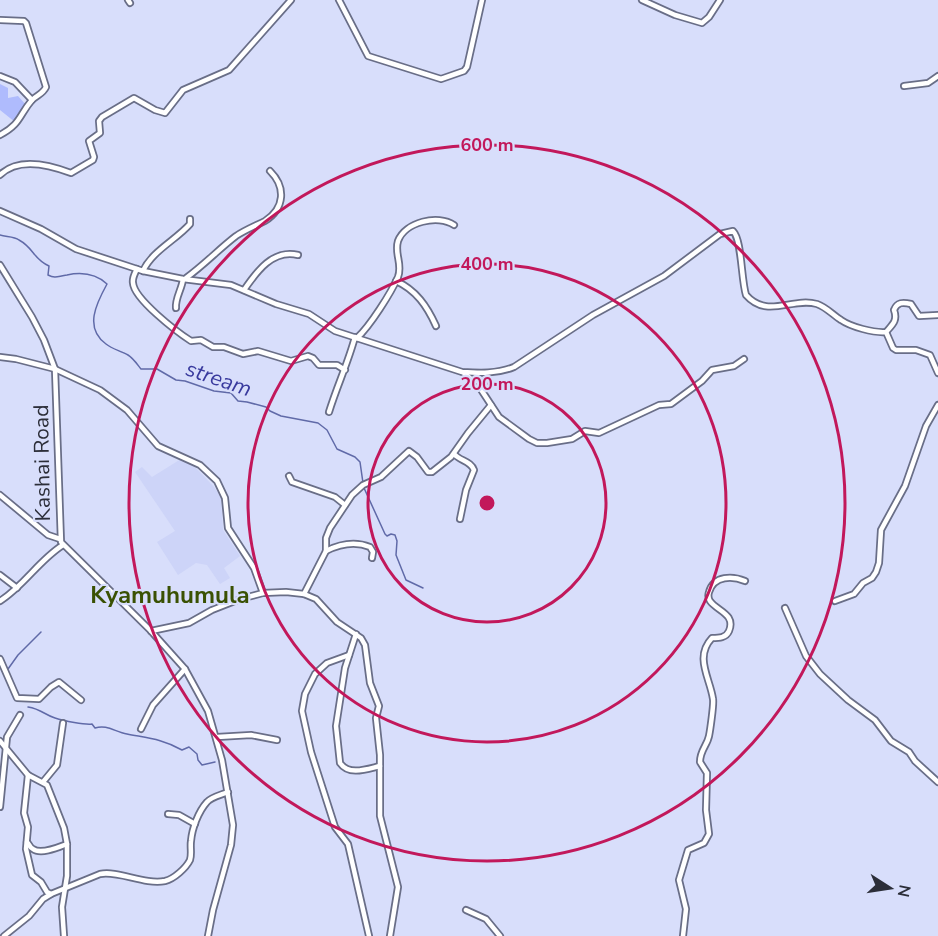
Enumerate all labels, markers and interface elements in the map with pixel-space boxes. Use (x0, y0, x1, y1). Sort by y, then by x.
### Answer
text: 600 m (460, 133, 514, 157)
text: 400 m (460, 252, 514, 276)
water label: stream (182, 354, 256, 404)
text: 200 m (460, 372, 514, 396)
street label: Kashai Road (27, 404, 57, 522)
centre of rings (477, 493, 497, 513)
district label: Kyamuhumula (90, 579, 250, 611)
north arrow (860, 858, 920, 918)
text: N (892, 883, 916, 899)

